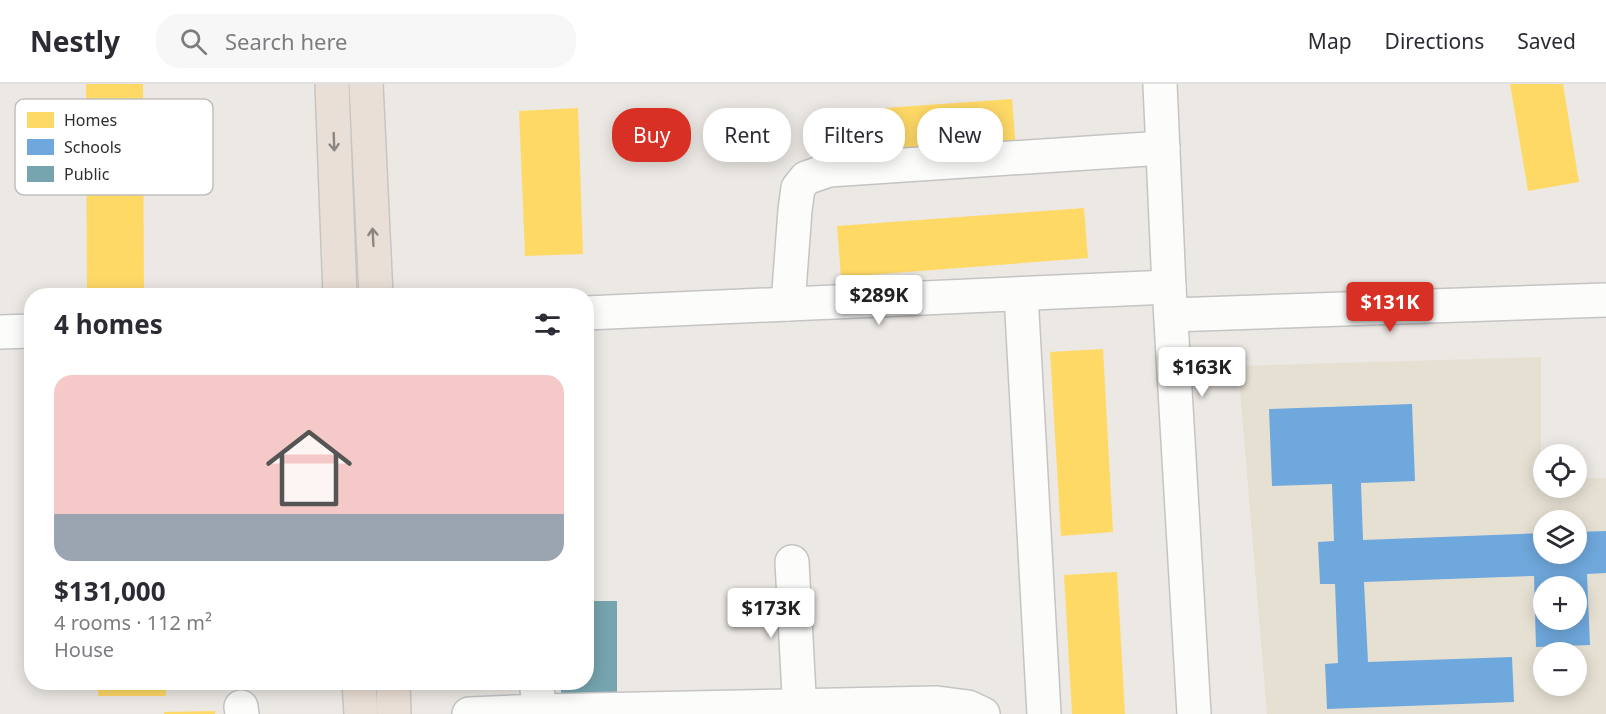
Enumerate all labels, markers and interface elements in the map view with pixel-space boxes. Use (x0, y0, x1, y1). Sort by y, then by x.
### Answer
search box (156, 14, 576, 68)
text: Nestly (30, 22, 120, 60)
icon: search (177, 25, 210, 58)
text: Search here (225, 26, 347, 56)
text: Map (1308, 27, 1352, 55)
text: Directions (1385, 27, 1484, 55)
text: Saved (1517, 27, 1576, 55)
legend (15, 99, 213, 195)
chip: Buy (612, 108, 691, 162)
chip: Rent (703, 108, 791, 162)
chip: Filters (803, 108, 905, 162)
chip: New (917, 108, 1003, 162)
text: Homes (64, 109, 117, 131)
one-way arrow (328, 132, 340, 152)
text: Schools (64, 136, 122, 158)
text: Public (64, 163, 110, 185)
one-way arrow (368, 228, 379, 248)
pin: $289K (837, 275, 921, 326)
text: $289K (849, 281, 909, 308)
pin: $131K (1348, 282, 1432, 333)
text: $131K (1360, 288, 1420, 315)
text: 4 homes (54, 306, 163, 342)
icon: filters (531, 308, 564, 341)
pin: $163K (1160, 347, 1244, 398)
text: $163K (1172, 353, 1232, 380)
icon: home (255, 414, 363, 522)
map controls (1533, 444, 1587, 696)
button: locate (1533, 444, 1587, 498)
button: layers (1533, 510, 1587, 564)
text: $131,000 (54, 573, 166, 609)
button: + (1533, 576, 1587, 630)
pin: $173K (729, 588, 813, 639)
text: $173K (741, 594, 801, 621)
text: 4 rooms · 112 m² (54, 609, 212, 636)
text: House (54, 636, 114, 663)
button: − (1533, 642, 1587, 696)

